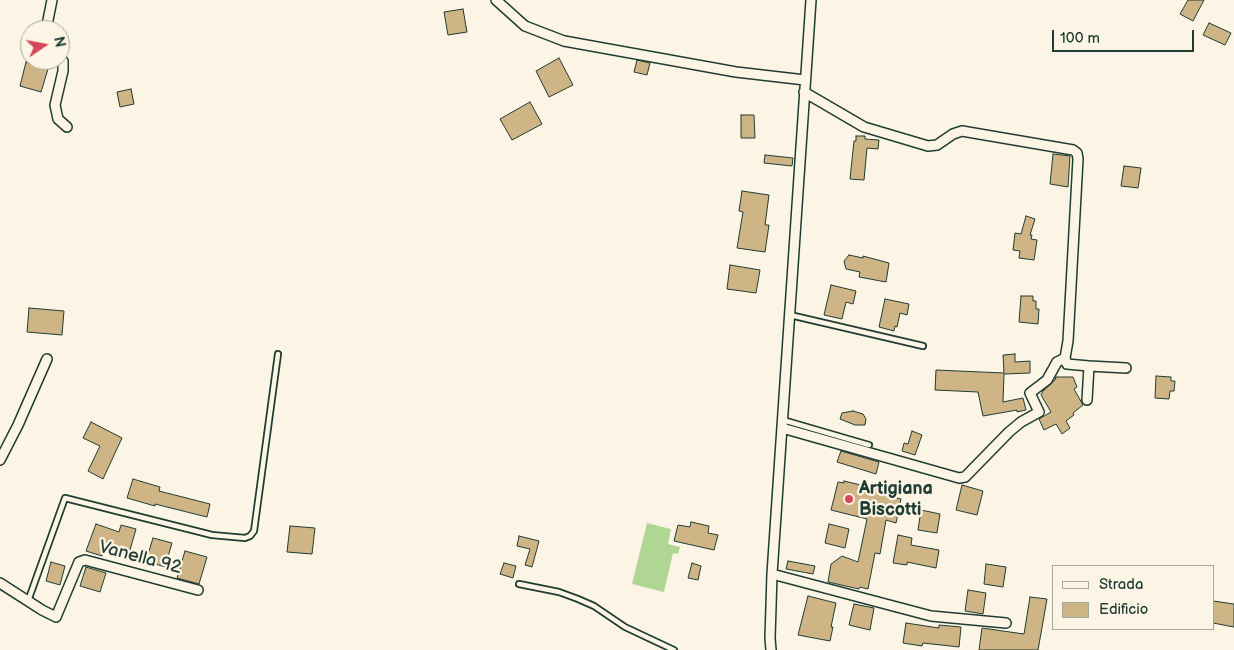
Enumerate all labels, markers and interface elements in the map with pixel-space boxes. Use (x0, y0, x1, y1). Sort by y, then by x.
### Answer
north arrow (20, 20, 70, 70)
scale bar (1054, 20, 1196, 52)
text: 100 m (1060, 29, 1100, 48)
text: N (50, 35, 69, 49)
place label: Artigiana Biscotti (859, 478, 933, 520)
marker: Artigiana Biscotti (843, 493, 855, 505)
street label: Vanella 92 (96, 537, 184, 579)
legend (1052, 565, 1214, 630)
text: Strada (1099, 575, 1143, 594)
text: Edificio (1099, 600, 1148, 619)

